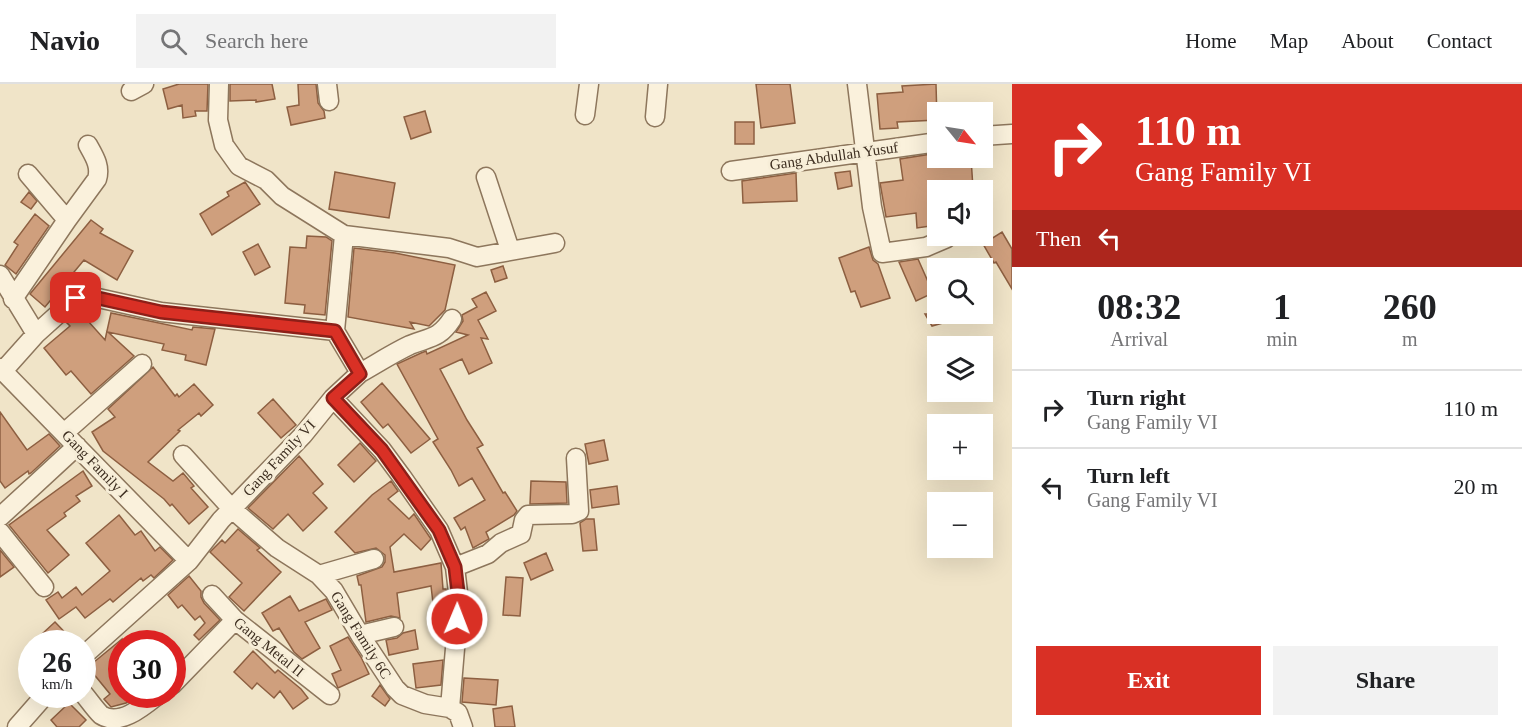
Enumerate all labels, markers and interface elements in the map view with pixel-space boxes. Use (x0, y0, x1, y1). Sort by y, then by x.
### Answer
search box (136, 14, 556, 68)
text: Navio (30, 25, 100, 56)
icon: search (157, 25, 190, 58)
text: Search here (205, 28, 308, 53)
text: Home (1185, 29, 1237, 53)
text: Map (1270, 29, 1308, 53)
text: About (1341, 29, 1394, 53)
text: Contact (1427, 29, 1492, 53)
north arrow (927, 102, 993, 168)
map controls (927, 102, 993, 558)
icon: right (1036, 108, 1114, 186)
text: 110 m (1135, 108, 1241, 154)
street label: Gang Abdullah Yusuf (769, 139, 899, 173)
text: Gang Family VI (1135, 157, 1312, 187)
button: sound (927, 180, 993, 246)
icon: left (1093, 222, 1126, 255)
text: Then (1036, 226, 1081, 251)
button: search (927, 258, 993, 324)
pin (50, 272, 101, 323)
icon: arrive (59, 281, 92, 314)
text: 08:32 (1097, 287, 1181, 327)
text: 1 (1273, 287, 1291, 327)
text: 260 (1383, 287, 1437, 327)
text: Arrival (1110, 328, 1168, 350)
text: min (1266, 328, 1298, 350)
text: m (1402, 328, 1418, 350)
button: layers (927, 336, 993, 402)
text: Turn right (1087, 385, 1186, 410)
icon: right (1036, 393, 1069, 426)
text: 110 m (1443, 396, 1498, 421)
text: Gang Family VI (1087, 411, 1218, 433)
button: + (927, 414, 993, 480)
street label: Gang Family VI (240, 417, 318, 499)
street label: Gang Family I (59, 427, 131, 501)
text: Turn left (1087, 463, 1170, 488)
icon: left (1036, 471, 1069, 504)
text: 20 m (1453, 474, 1498, 499)
text: Gang Family VI (1087, 489, 1218, 511)
button: − (927, 492, 993, 558)
position arrow (425, 587, 489, 651)
street label: Gang Family 6C (328, 588, 394, 682)
street label: Gang Metal II (231, 614, 307, 680)
speed limit sign: 30 (108, 630, 186, 708)
text: 26 (42, 645, 72, 678)
button: Exit (1036, 646, 1261, 715)
button: Share (1273, 646, 1498, 715)
text: km/h (42, 676, 72, 692)

